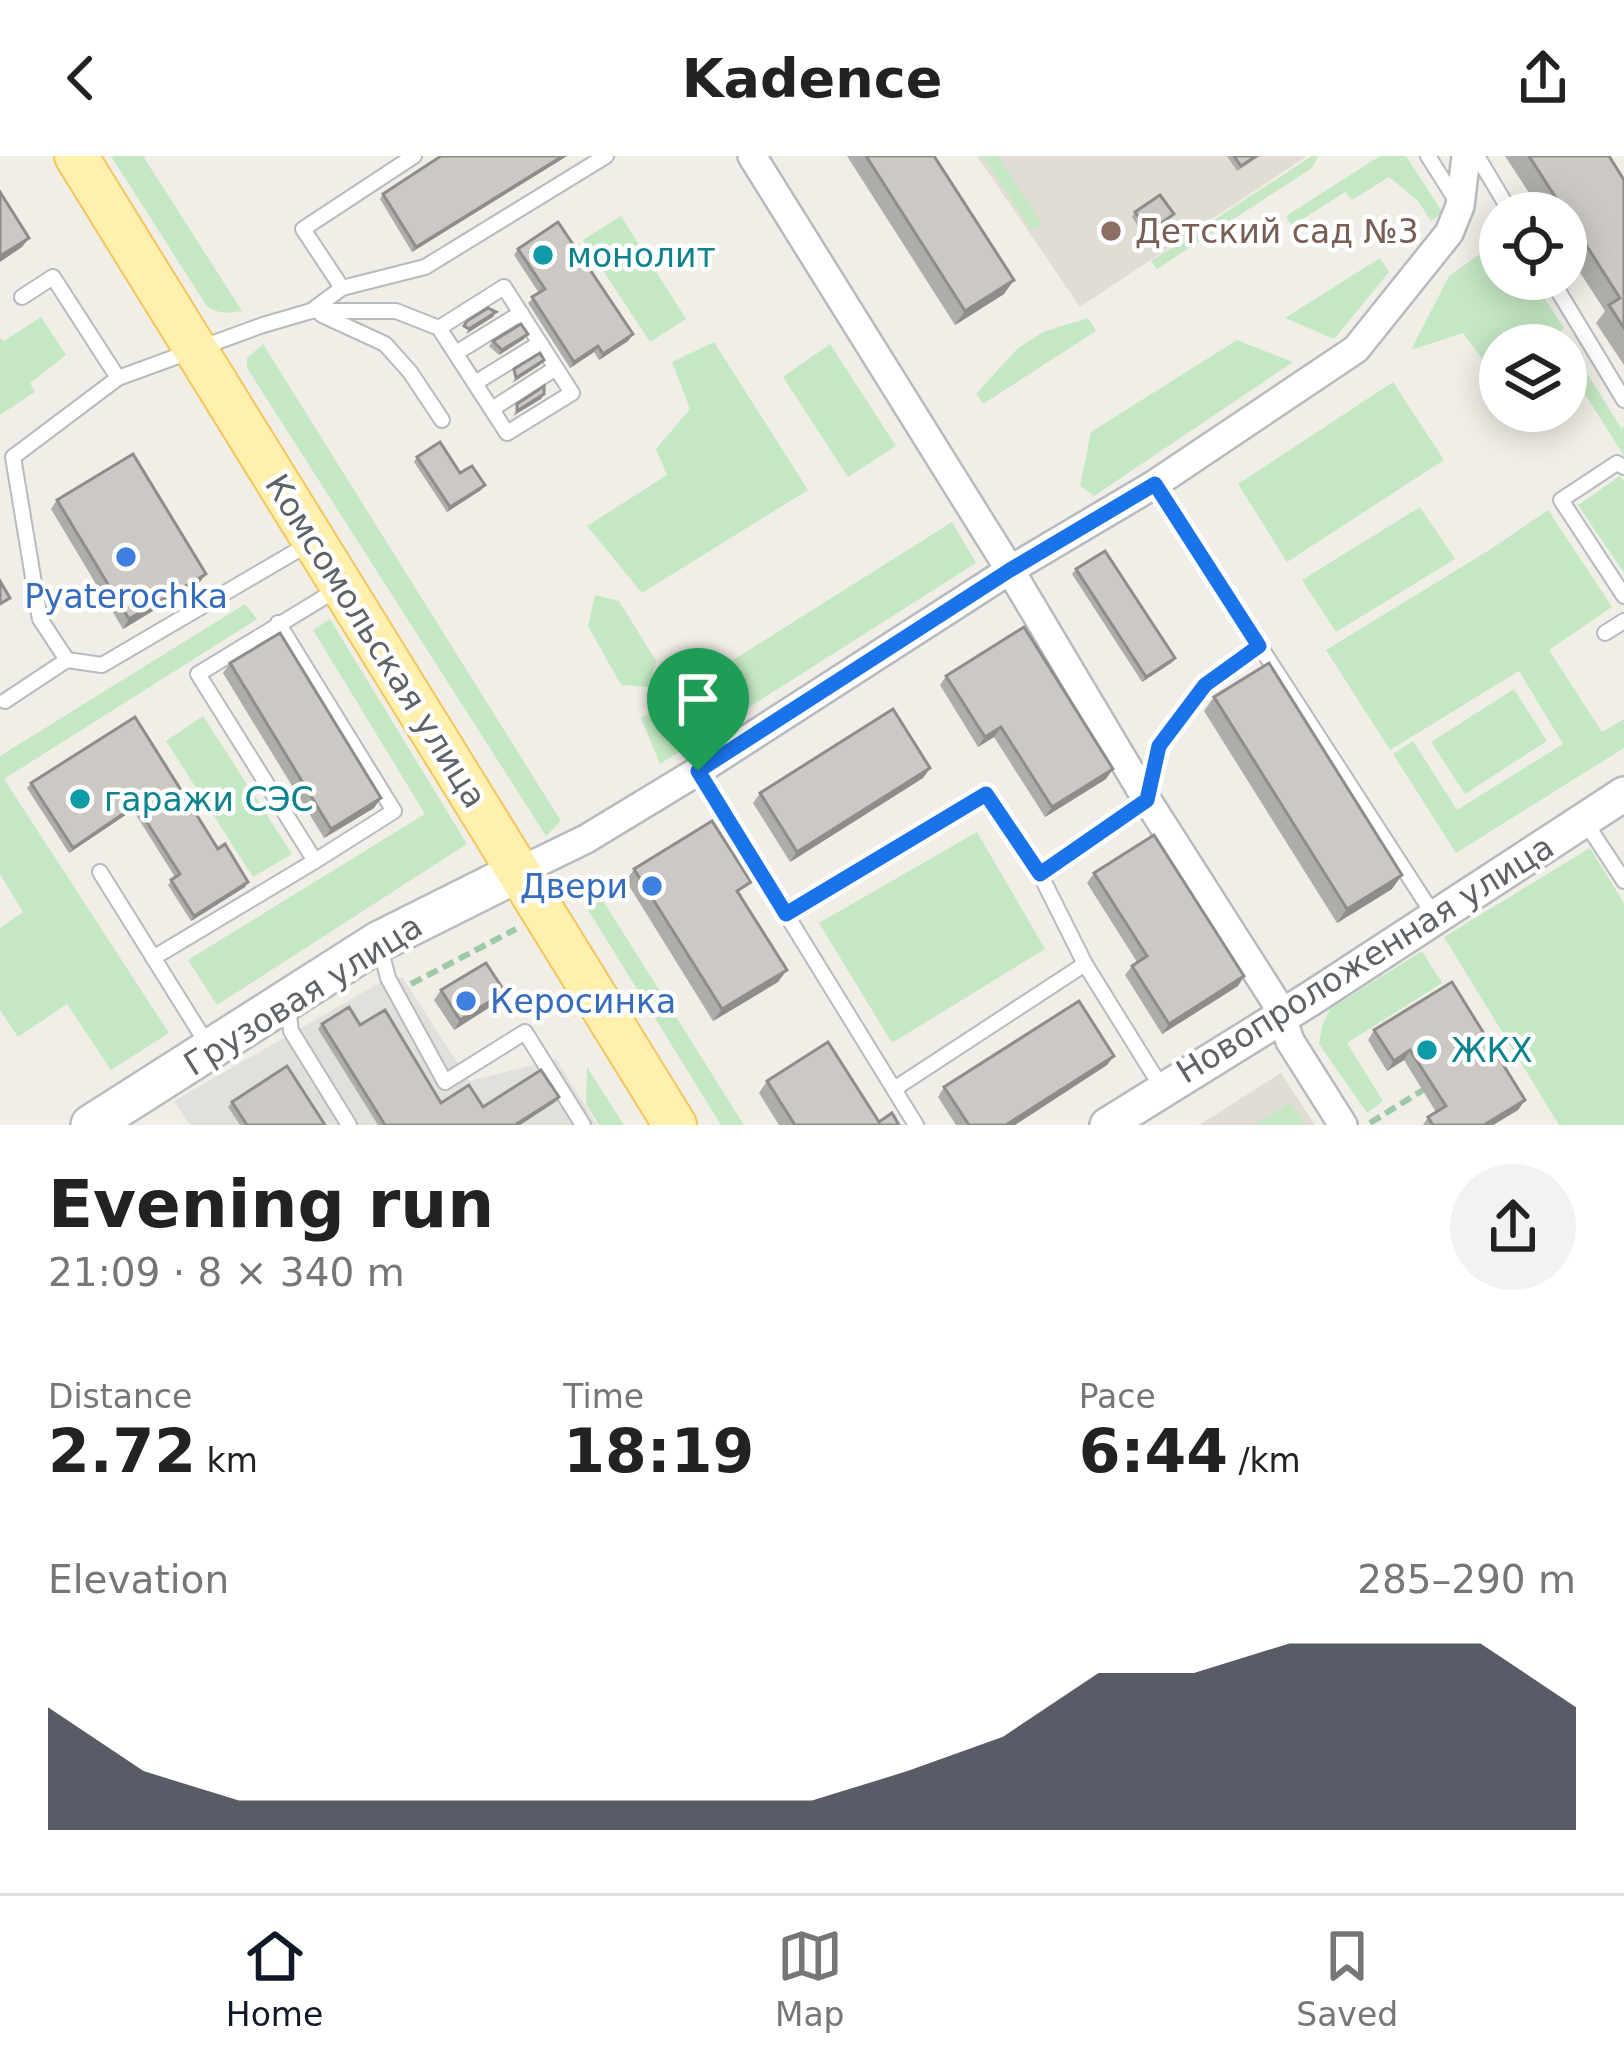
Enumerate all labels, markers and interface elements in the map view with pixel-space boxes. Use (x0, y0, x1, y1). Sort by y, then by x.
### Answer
icon: back (48, 45, 114, 111)
icon: share (1510, 45, 1576, 111)
text: Kadence (682, 47, 942, 110)
map controls (1479, 192, 1587, 432)
button: locate (1479, 192, 1587, 300)
place label: Детский сад №3 (1135, 212, 1419, 251)
marker: Детский сад №3 (1098, 218, 1124, 244)
place label: монолит (567, 236, 716, 275)
marker: монолит (530, 242, 556, 268)
button: layers (1479, 324, 1587, 432)
street label: Комсомольская улица (257, 467, 495, 815)
marker: Pyaterochka (113, 544, 139, 570)
place label: Pyaterochka (24, 577, 228, 616)
pin (647, 648, 749, 771)
icon: arrive (665, 666, 731, 732)
place label: гаражи СЭС (104, 780, 314, 819)
marker: гаражи СЭС (67, 786, 93, 812)
street label: Новопроложенная улица (1169, 827, 1561, 1091)
place label: Двери (520, 867, 628, 906)
marker: Двери (639, 873, 665, 899)
street label: Грузовая улица (177, 906, 429, 1084)
place label: Керосинка (490, 982, 676, 1021)
marker: Керосинка (453, 988, 479, 1014)
place label: ЖКХ (1451, 1031, 1533, 1070)
marker: ЖКХ (1414, 1037, 1440, 1063)
button: share (1450, 1164, 1576, 1290)
text: Evening run (48, 1166, 494, 1243)
text: 21:09 · 8 × 340 m (48, 1250, 405, 1295)
text: Distance (48, 1377, 192, 1416)
text: Time (563, 1377, 644, 1416)
text: Pace (1079, 1377, 1156, 1416)
text: 2.72 (48, 1416, 196, 1486)
text: 18:19 (563, 1416, 754, 1486)
text: 6:44 (1079, 1416, 1228, 1486)
text: km (196, 1441, 258, 1480)
text: /km (1228, 1441, 1301, 1480)
text: Elevation (48, 1557, 229, 1602)
text: 285–290 m (1357, 1557, 1576, 1602)
tab: Home (226, 1923, 323, 2034)
tab: Map (775, 1923, 845, 2034)
tab: Saved (1296, 1923, 1398, 2034)

